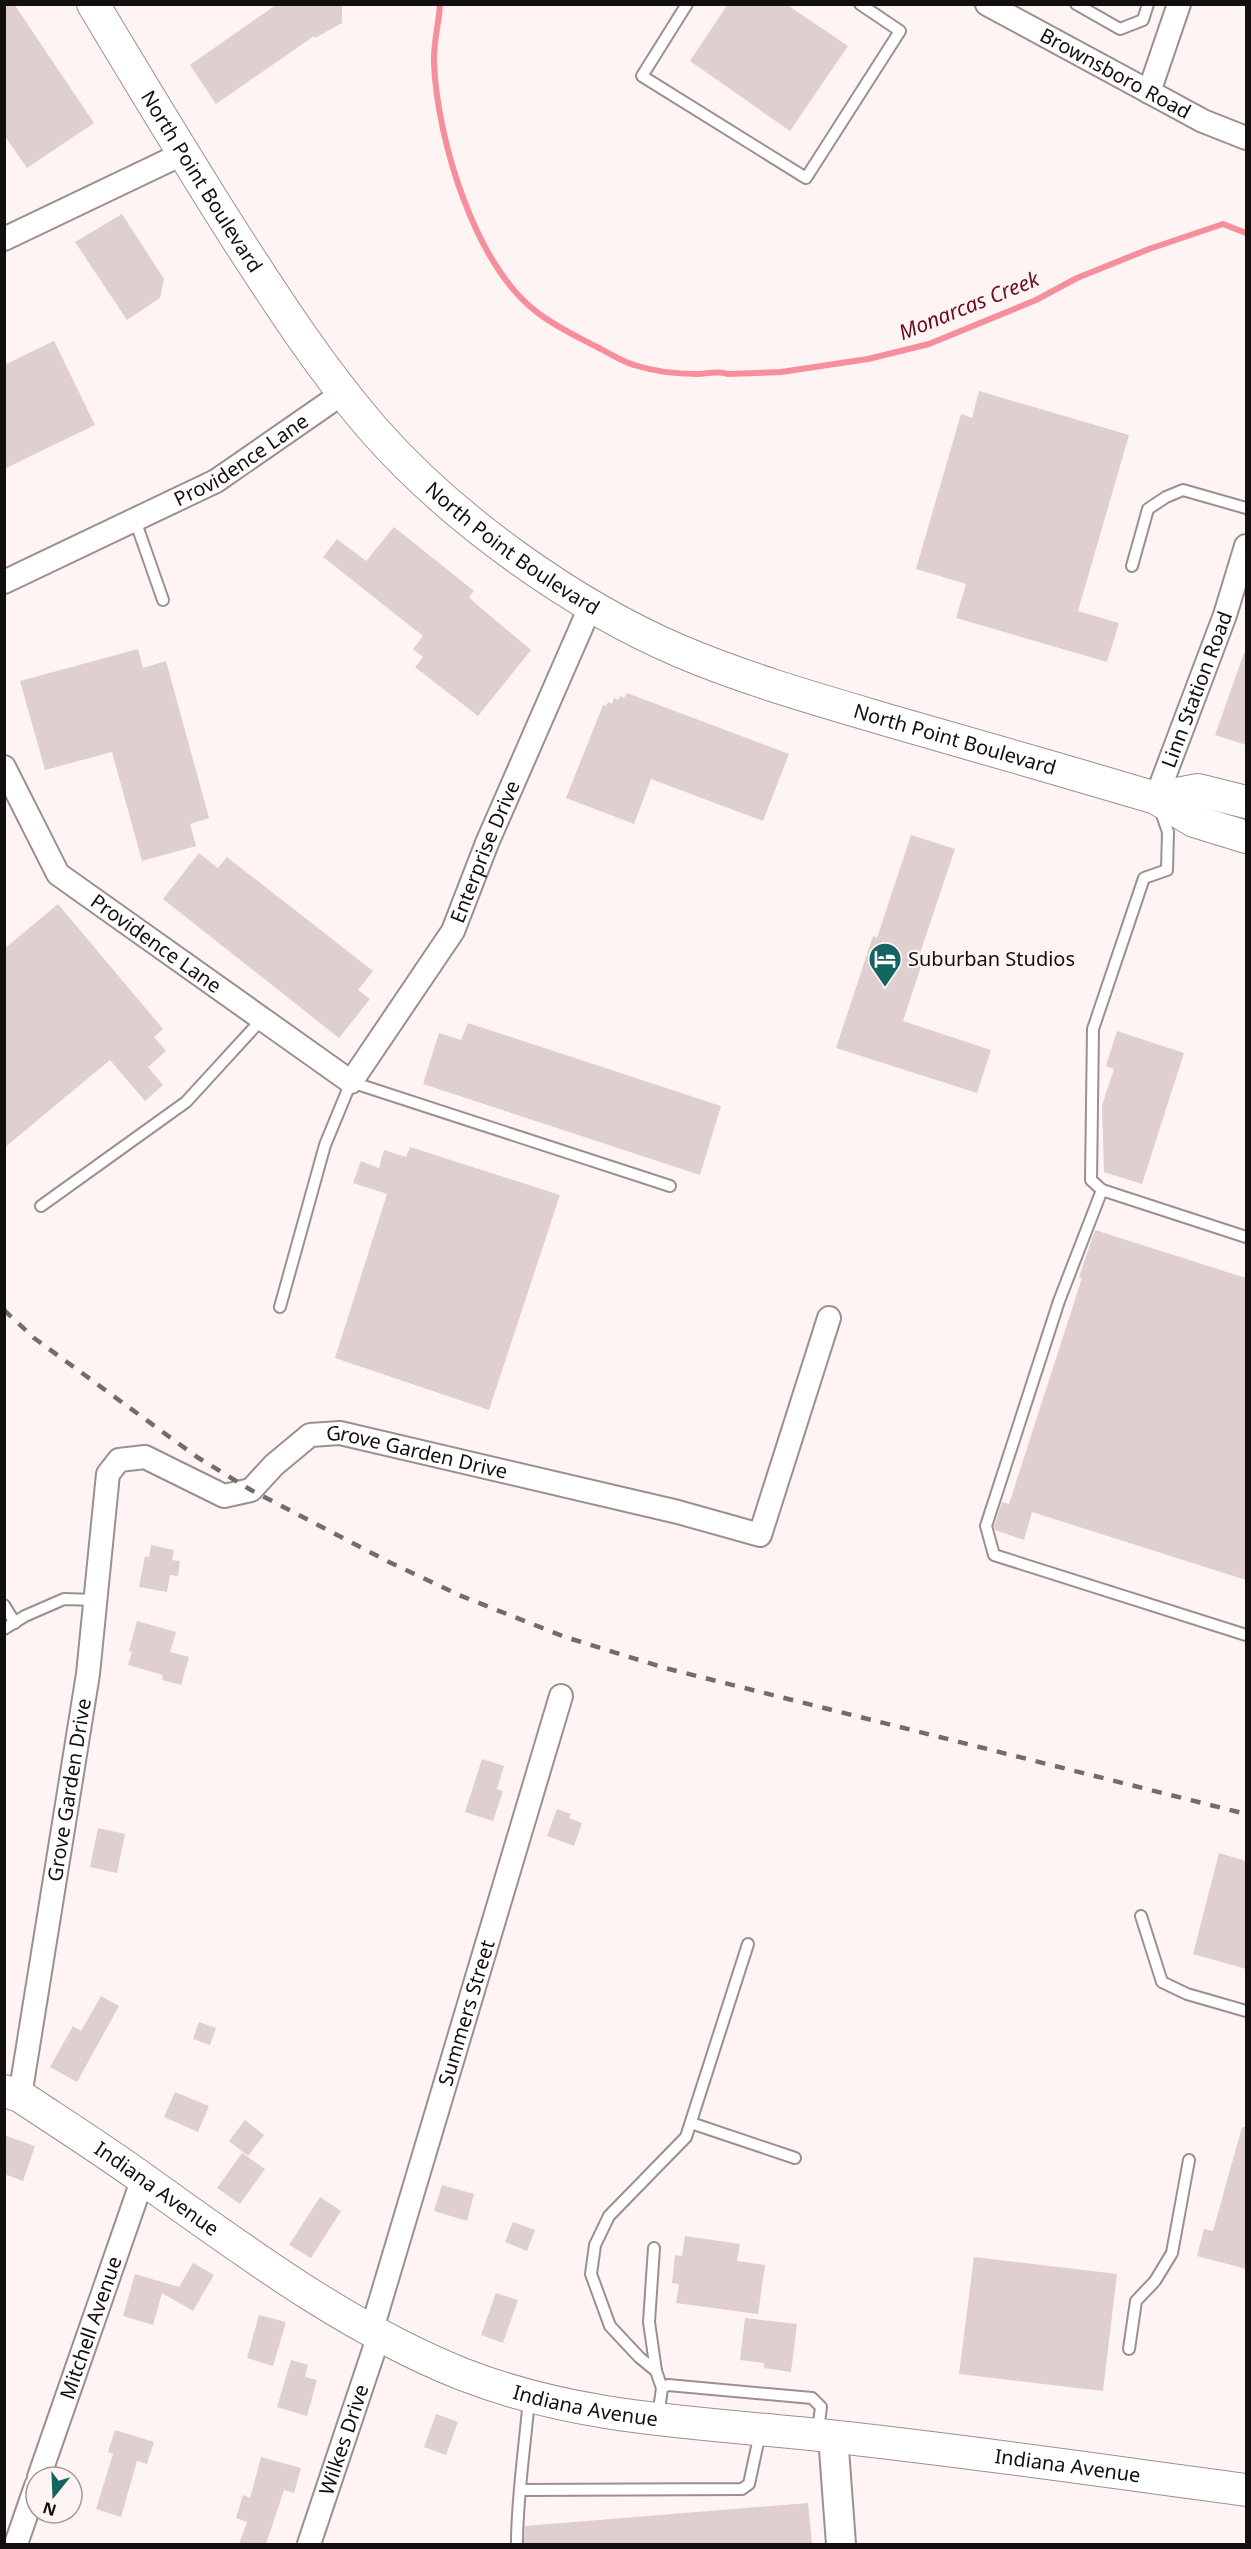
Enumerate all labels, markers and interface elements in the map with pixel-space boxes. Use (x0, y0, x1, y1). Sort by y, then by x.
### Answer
street label: Brownsboro Road (1035, 21, 1196, 125)
street label: North Point Boulevard (135, 85, 269, 277)
water label: Monarcas Creek (894, 264, 1044, 346)
street label: Providence Lane (169, 407, 313, 512)
street label: North Point Boulevard (420, 475, 605, 621)
street label: Linn Station Road (1155, 607, 1238, 771)
street label: North Point Boulevard (850, 697, 1060, 781)
street label: Enterprise Drive (443, 776, 526, 927)
street label: Providence Lane (85, 887, 227, 999)
hotel icon: Suburban Studios (867, 941, 903, 988)
place label: Suburban Studios (908, 945, 1075, 972)
street label: Grove Garden Drive (325, 1419, 510, 1485)
street label: Grove Garden Drive (41, 1696, 97, 1883)
street label: Summers Street (431, 1936, 500, 2089)
street label: Indiana Avenue (89, 2135, 225, 2242)
street label: Mitchell Avenue (53, 2253, 128, 2403)
street label: Indiana Avenue (510, 2378, 659, 2432)
street label: Wilkes Drive (312, 2381, 375, 2498)
street label: Indiana Avenue (993, 2442, 1142, 2489)
north arrow (24, 2465, 84, 2525)
text: N (40, 2497, 59, 2522)

